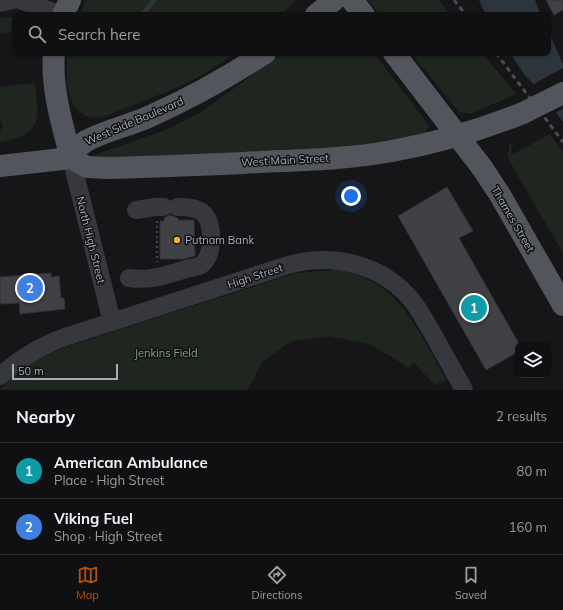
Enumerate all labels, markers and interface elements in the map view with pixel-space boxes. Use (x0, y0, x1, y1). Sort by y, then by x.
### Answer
search box (12, 12, 551, 56)
icon: search (26, 23, 48, 45)
text: Search here (58, 25, 140, 44)
street label: West Side Boulevard (82, 94, 186, 148)
street label: West Main Street (241, 151, 329, 169)
street label: Thames Street (488, 183, 538, 255)
your location (341, 186, 361, 206)
street label: North High Street (73, 195, 109, 285)
place label: Putnam Bank (185, 233, 254, 247)
marker: Putnam Bank (172, 235, 182, 245)
street label: High Street (226, 260, 285, 292)
pin: 2 (17, 273, 43, 303)
pin: 1 (461, 293, 487, 323)
map controls (515, 342, 551, 378)
button: layers (515, 342, 551, 378)
park label: Jenkins Field (134, 346, 198, 360)
scale bar (12, 362, 118, 381)
text: 50 m (18, 364, 44, 378)
text: Nearby (16, 406, 75, 427)
text: 2 results (496, 408, 547, 424)
text: American Ambulance (54, 453, 208, 472)
text: 1 (25, 463, 33, 479)
text: 80 m (517, 463, 547, 479)
text: Place · High Street (54, 472, 164, 488)
text: Viking Fuel (54, 509, 133, 528)
text: 2 (25, 519, 33, 535)
text: 160 m (509, 519, 547, 535)
text: Shop · High Street (54, 528, 163, 544)
tab: Map (76, 564, 99, 602)
tab: Directions (252, 564, 302, 602)
tab: Saved (455, 564, 487, 602)

